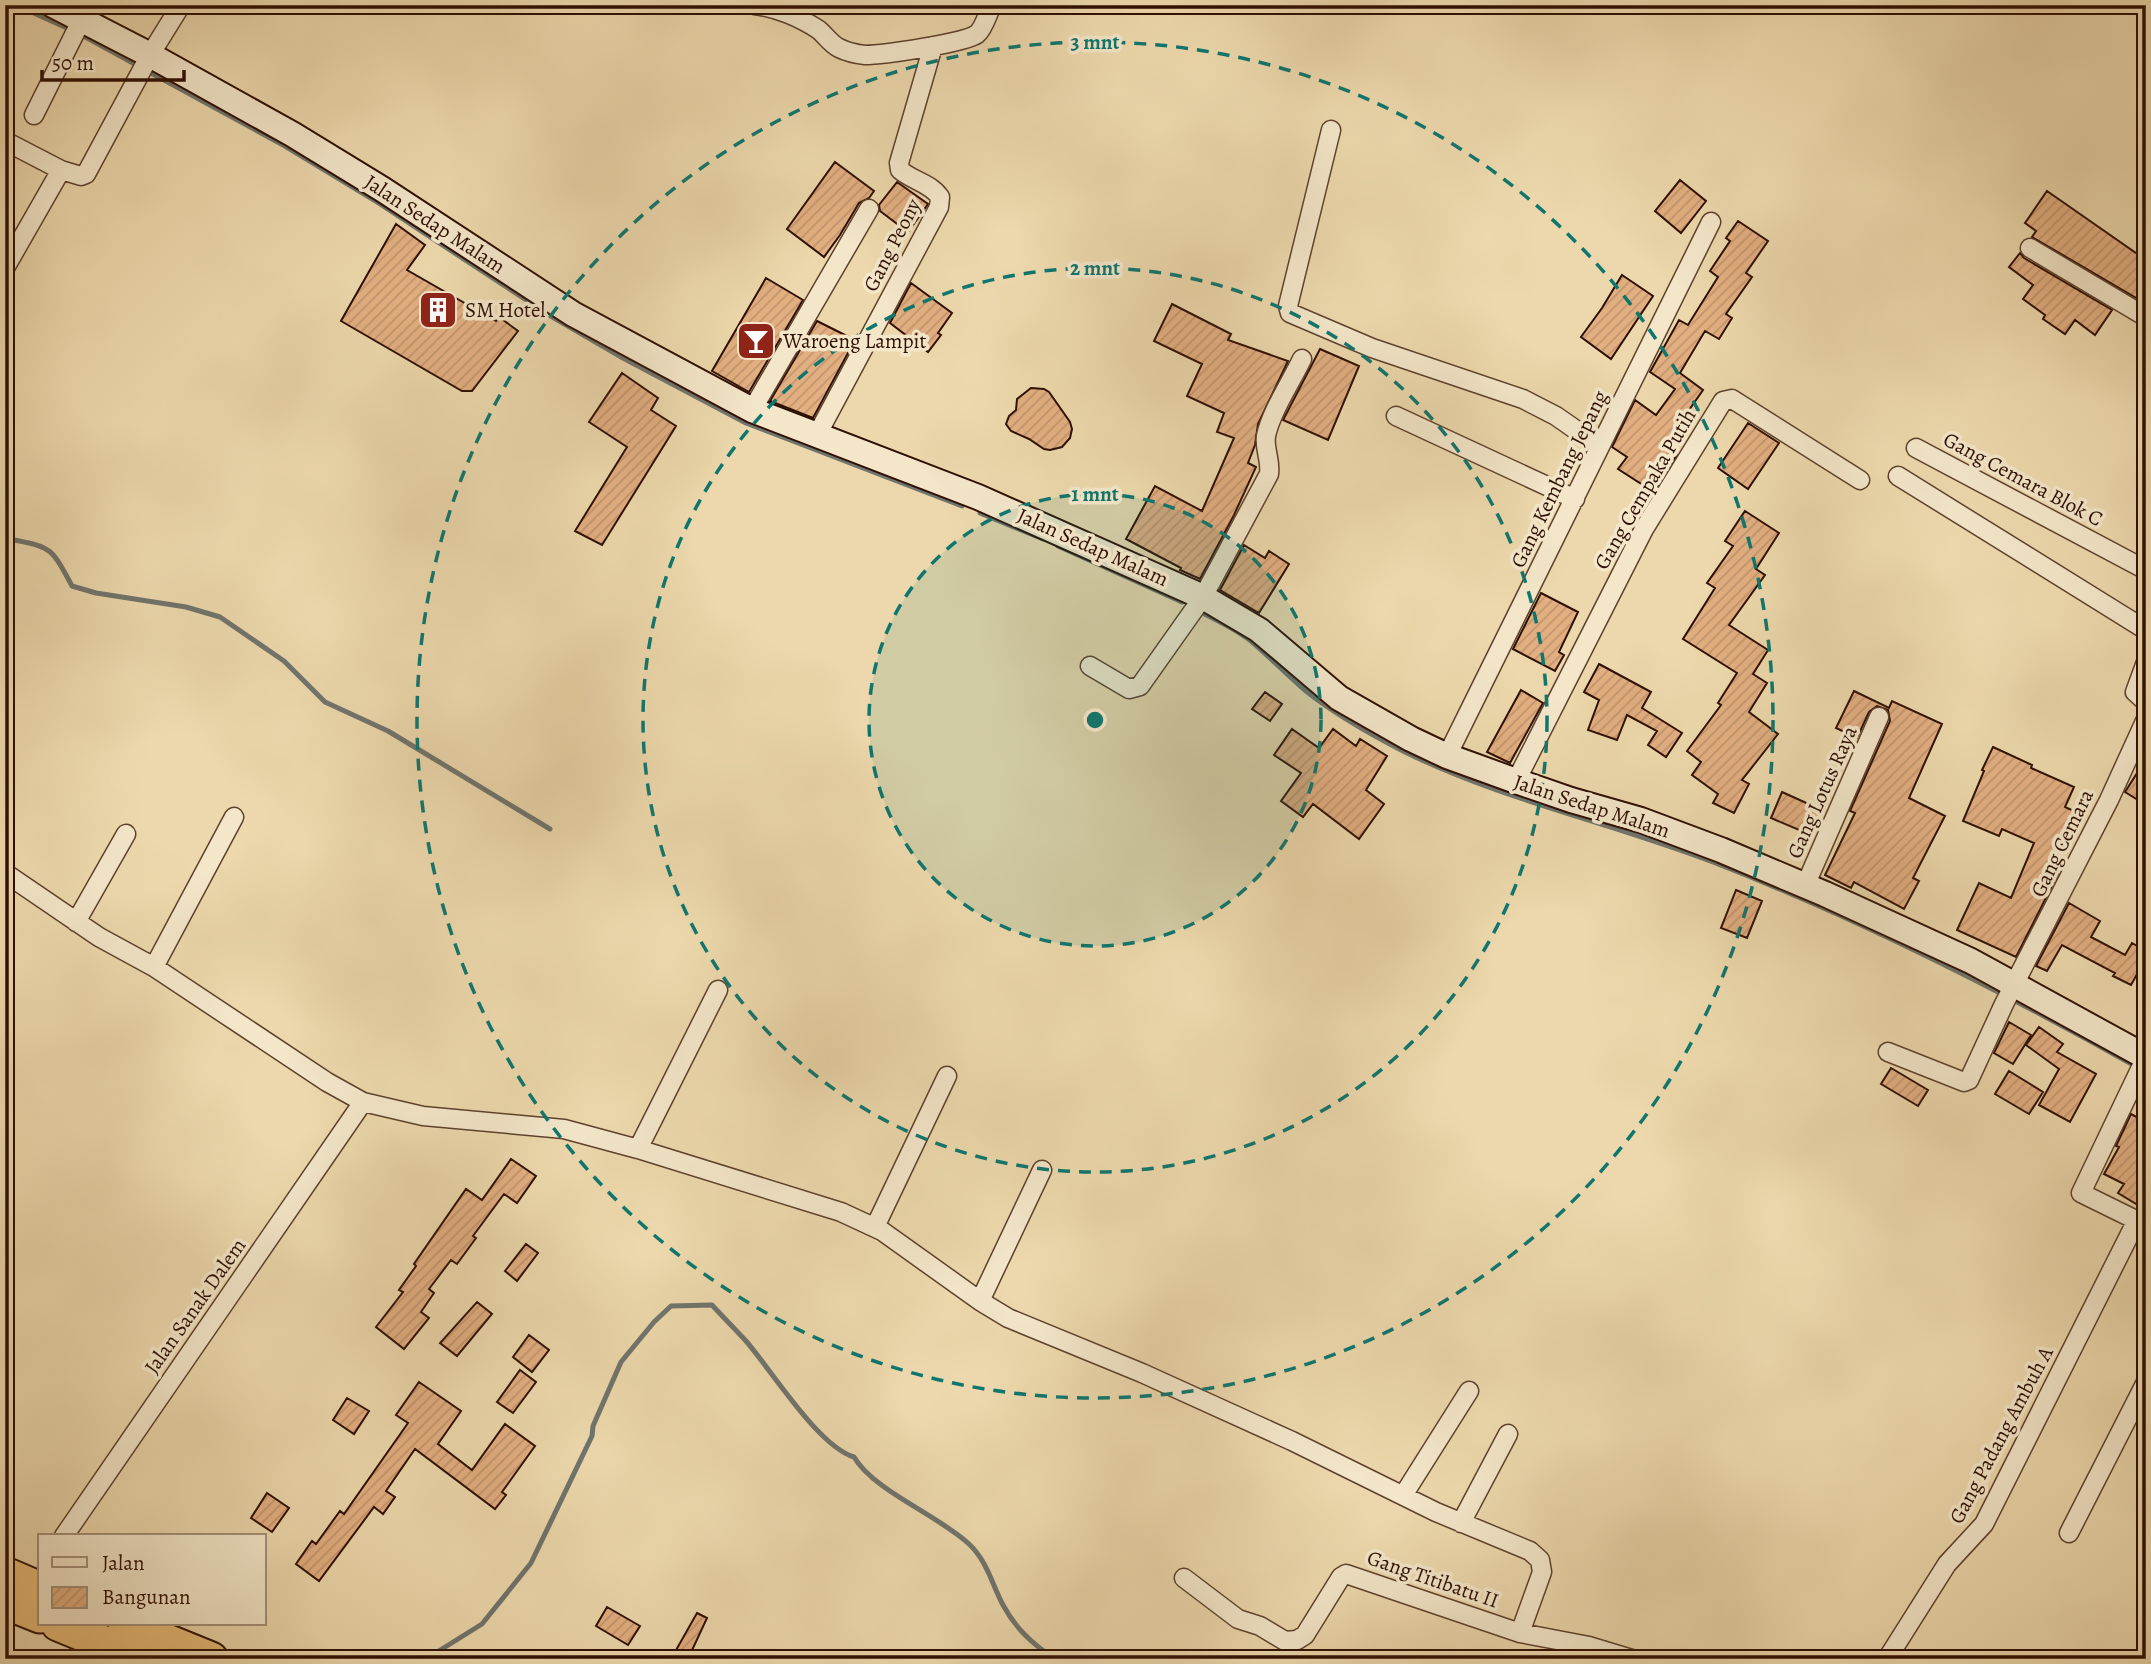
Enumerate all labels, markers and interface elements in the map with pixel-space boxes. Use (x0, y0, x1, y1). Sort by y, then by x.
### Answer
text: 3 mnt (1070, 28, 1120, 56)
scale bar (42, 38, 184, 82)
text: 50 m (52, 49, 94, 77)
street label: Jalan Sedap Malam (359, 168, 511, 280)
street label: Gang Peony (857, 193, 928, 296)
text: 2 mnt (1070, 254, 1120, 282)
building icon: SM Hotel (417, 289, 459, 331)
place label: SM Hotel (465, 296, 545, 324)
bar icon: Waroeng Lampit (735, 320, 777, 362)
place label: Waroeng Lampit (782, 327, 926, 355)
street label: Gang Kembang Jepang (1504, 385, 1614, 572)
street label: Gang Cempaka Putih (1588, 404, 1702, 574)
street label: Gang Cemara Blok C (1938, 425, 2108, 533)
text: 1 mnt (1071, 480, 1119, 508)
street label: Jalan Sedap Malam (1013, 501, 1173, 593)
centre of rings (1083, 708, 1107, 732)
street label: Gang Lotus Raya (1780, 721, 1864, 863)
street label: Jalan Sedap Malam (1510, 768, 1674, 844)
street label: Gang Cemara (2024, 784, 2100, 902)
street label: Jalan Sanak Dalem (138, 1233, 252, 1379)
street label: Gang Padang Ambuh A (1942, 1341, 2060, 1529)
legend (38, 1534, 266, 1626)
street label: Gang Titibatu II (1363, 1543, 1503, 1615)
text: Jalan (102, 1549, 144, 1577)
text: Bangunan (102, 1583, 191, 1611)

